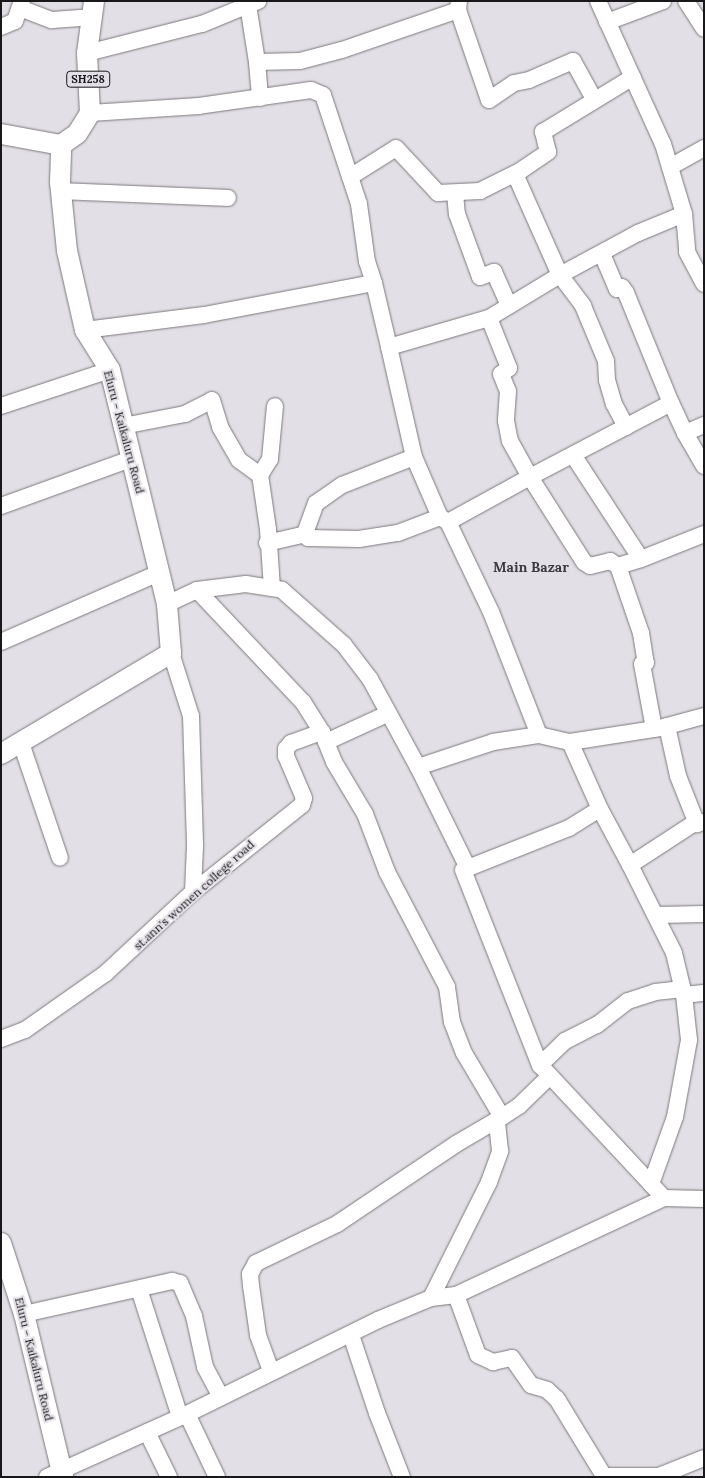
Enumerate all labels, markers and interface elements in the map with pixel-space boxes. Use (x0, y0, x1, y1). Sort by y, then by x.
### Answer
road number: SH258 (66, 70, 110, 88)
street label: Eluru - Kaikaluru Road (101, 369, 147, 495)
district label: Main Bazar (493, 559, 569, 575)
street label: st.ann's women college road (131, 837, 257, 953)
street label: Eluru - Kaikaluru Road (12, 1296, 56, 1422)

